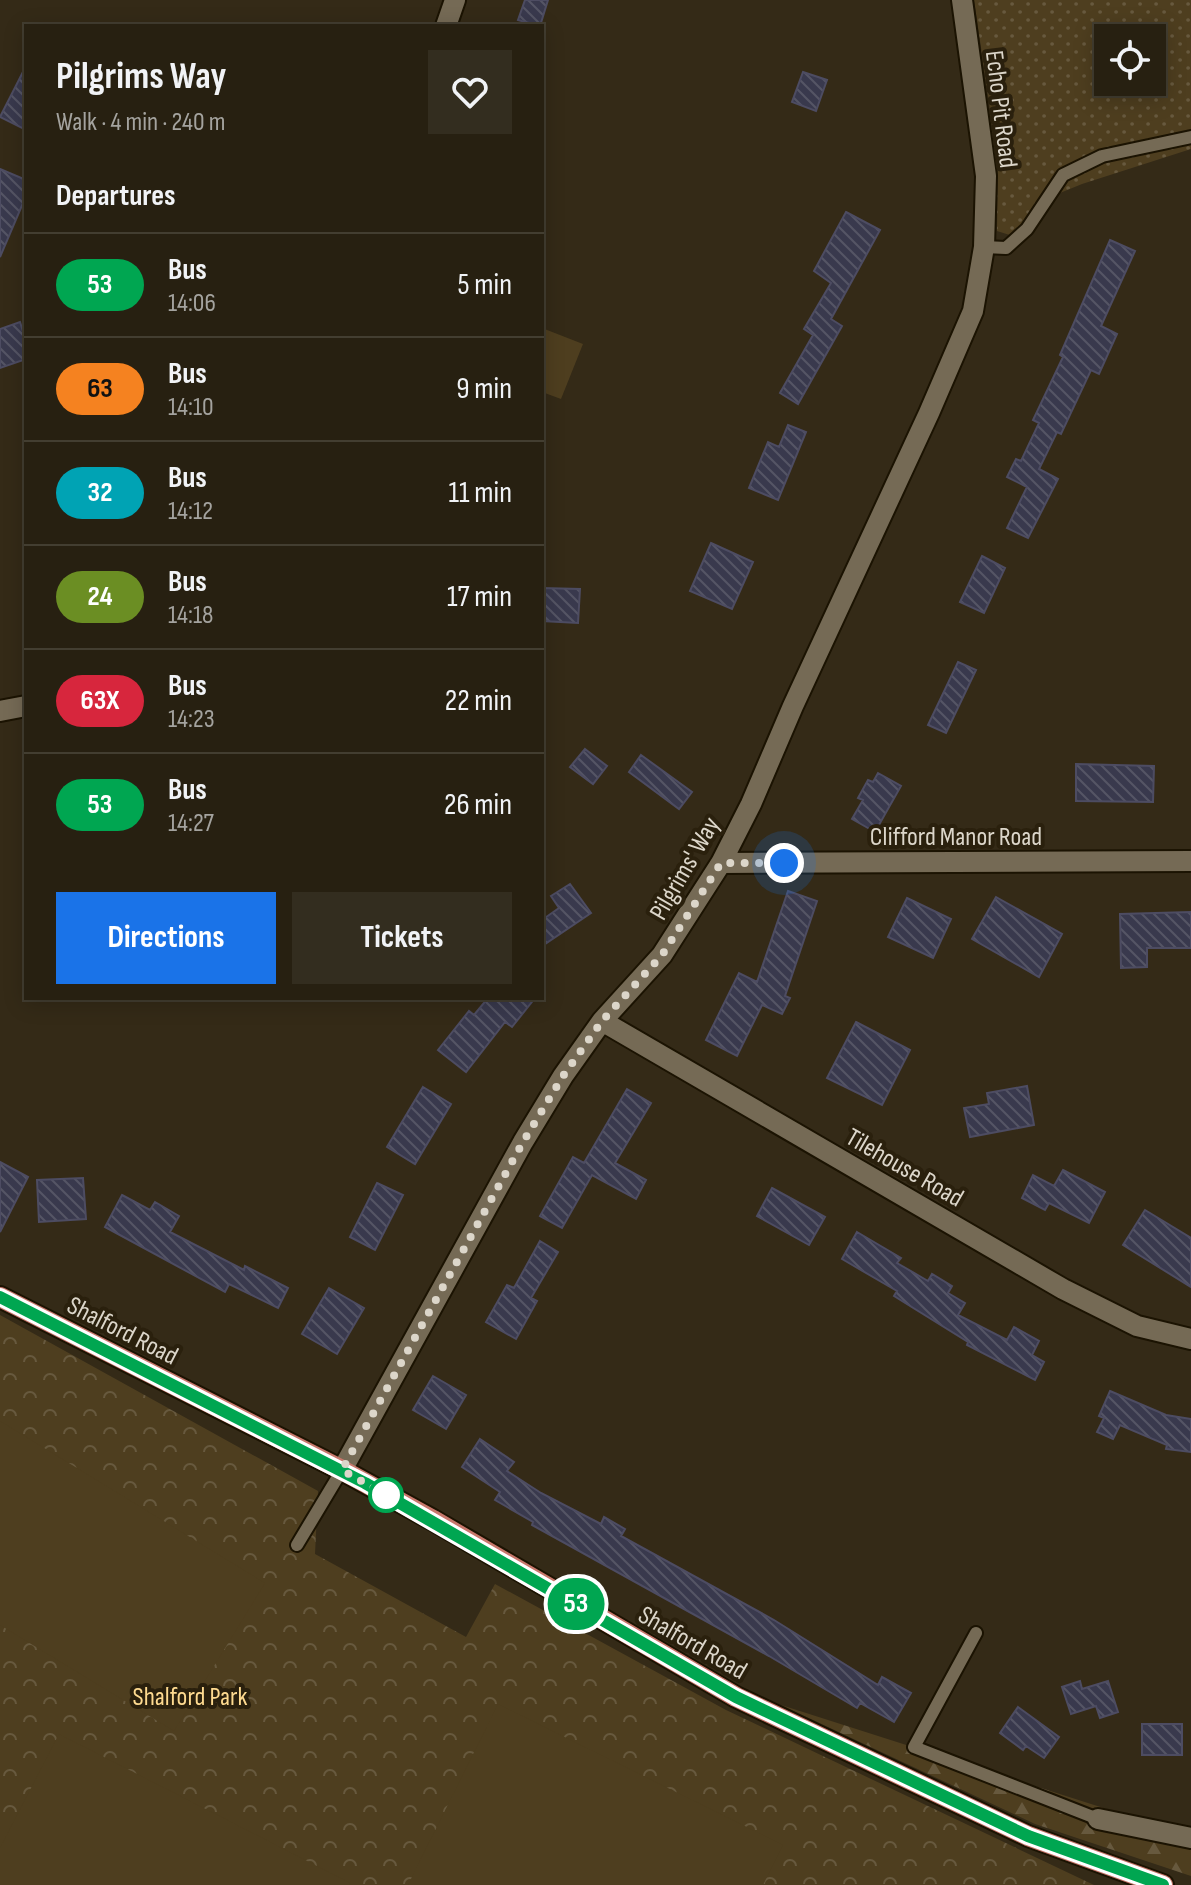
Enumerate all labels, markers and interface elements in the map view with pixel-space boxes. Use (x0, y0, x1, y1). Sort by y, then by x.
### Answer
map controls (1094, 24, 1166, 96)
button: locate (1094, 24, 1166, 96)
street label: Echo Pit Road (978, 49, 1023, 170)
button: heart (428, 50, 512, 134)
text: Pilgrims Way (56, 54, 226, 99)
text: Walk · 4 min · 240 m (56, 107, 225, 138)
text: Departures (56, 178, 176, 214)
text: Bus (168, 252, 207, 288)
text: 5 min (458, 267, 512, 303)
text: 53 (88, 268, 112, 301)
text: 14:06 (168, 288, 216, 319)
text: Bus (168, 356, 207, 392)
text: 9 min (456, 371, 512, 407)
text: 63 (87, 372, 113, 405)
text: 14:10 (168, 392, 214, 423)
text: Bus (168, 460, 207, 496)
text: 11 min (449, 475, 512, 511)
text: 32 (88, 476, 112, 509)
text: 14:12 (168, 496, 213, 527)
text: Bus (168, 564, 207, 600)
text: 17 min (447, 579, 512, 615)
text: 24 (87, 580, 113, 613)
text: 14:18 (168, 600, 213, 631)
text: Bus (168, 668, 207, 704)
text: 22 min (445, 683, 512, 719)
text: 63X (81, 684, 119, 717)
text: 14:23 (168, 704, 215, 735)
text: Bus (168, 772, 207, 808)
text: 26 min (444, 787, 512, 823)
text: 53 (88, 788, 112, 821)
text: 14:27 (168, 808, 214, 839)
street label: Pilgrims' Way (643, 812, 727, 926)
street label: Clifford Manor Road (870, 822, 1042, 853)
your location (764, 843, 804, 883)
button: Directions (56, 892, 276, 984)
button: Tickets (292, 892, 512, 984)
street label: Tilehouse Road (840, 1122, 969, 1214)
street label: Shalford Road (62, 1290, 183, 1372)
unlabelled marker (369, 1478, 403, 1512)
line badge: 53 (540, 1578, 612, 1630)
text: 53 (564, 1587, 588, 1620)
street label: Shalford Road (632, 1600, 752, 1687)
park label: Shalford Park (133, 1682, 248, 1713)

